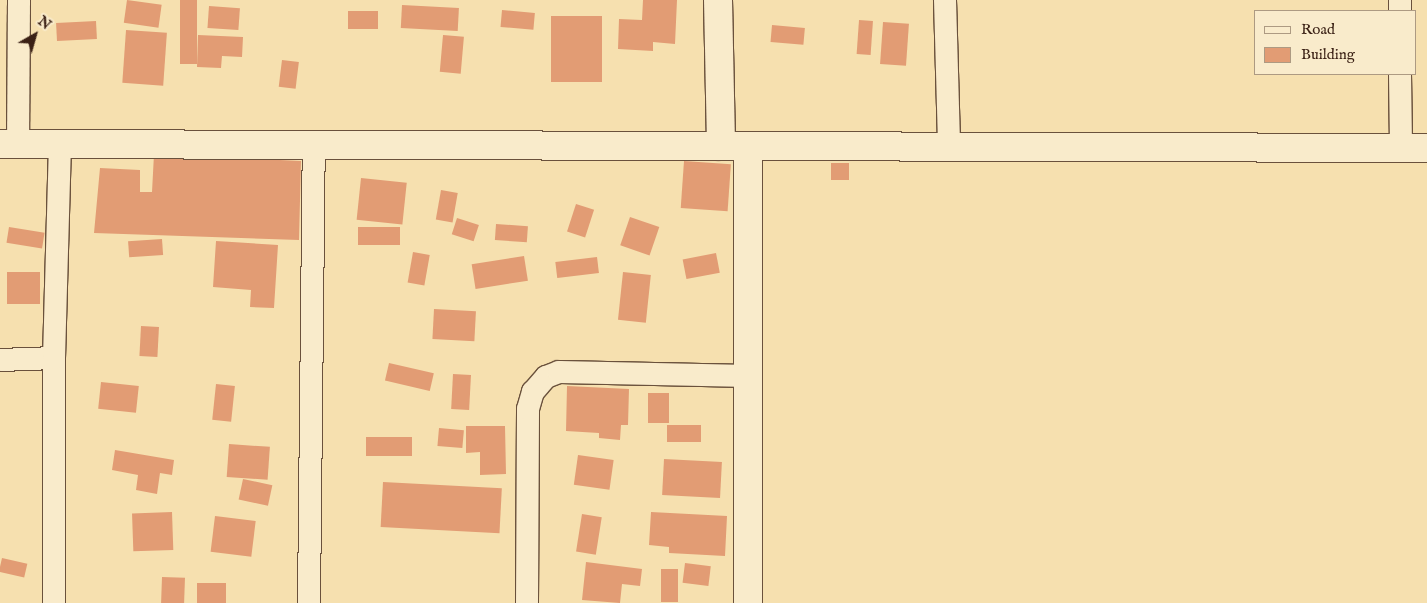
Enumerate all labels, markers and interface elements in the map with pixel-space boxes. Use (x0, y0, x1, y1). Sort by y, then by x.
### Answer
north arrow (10, 10, 60, 60)
legend (1254, 10, 1417, 75)
text: N (34, 12, 55, 34)
text: Road (1301, 20, 1335, 39)
text: Building (1301, 45, 1355, 64)

